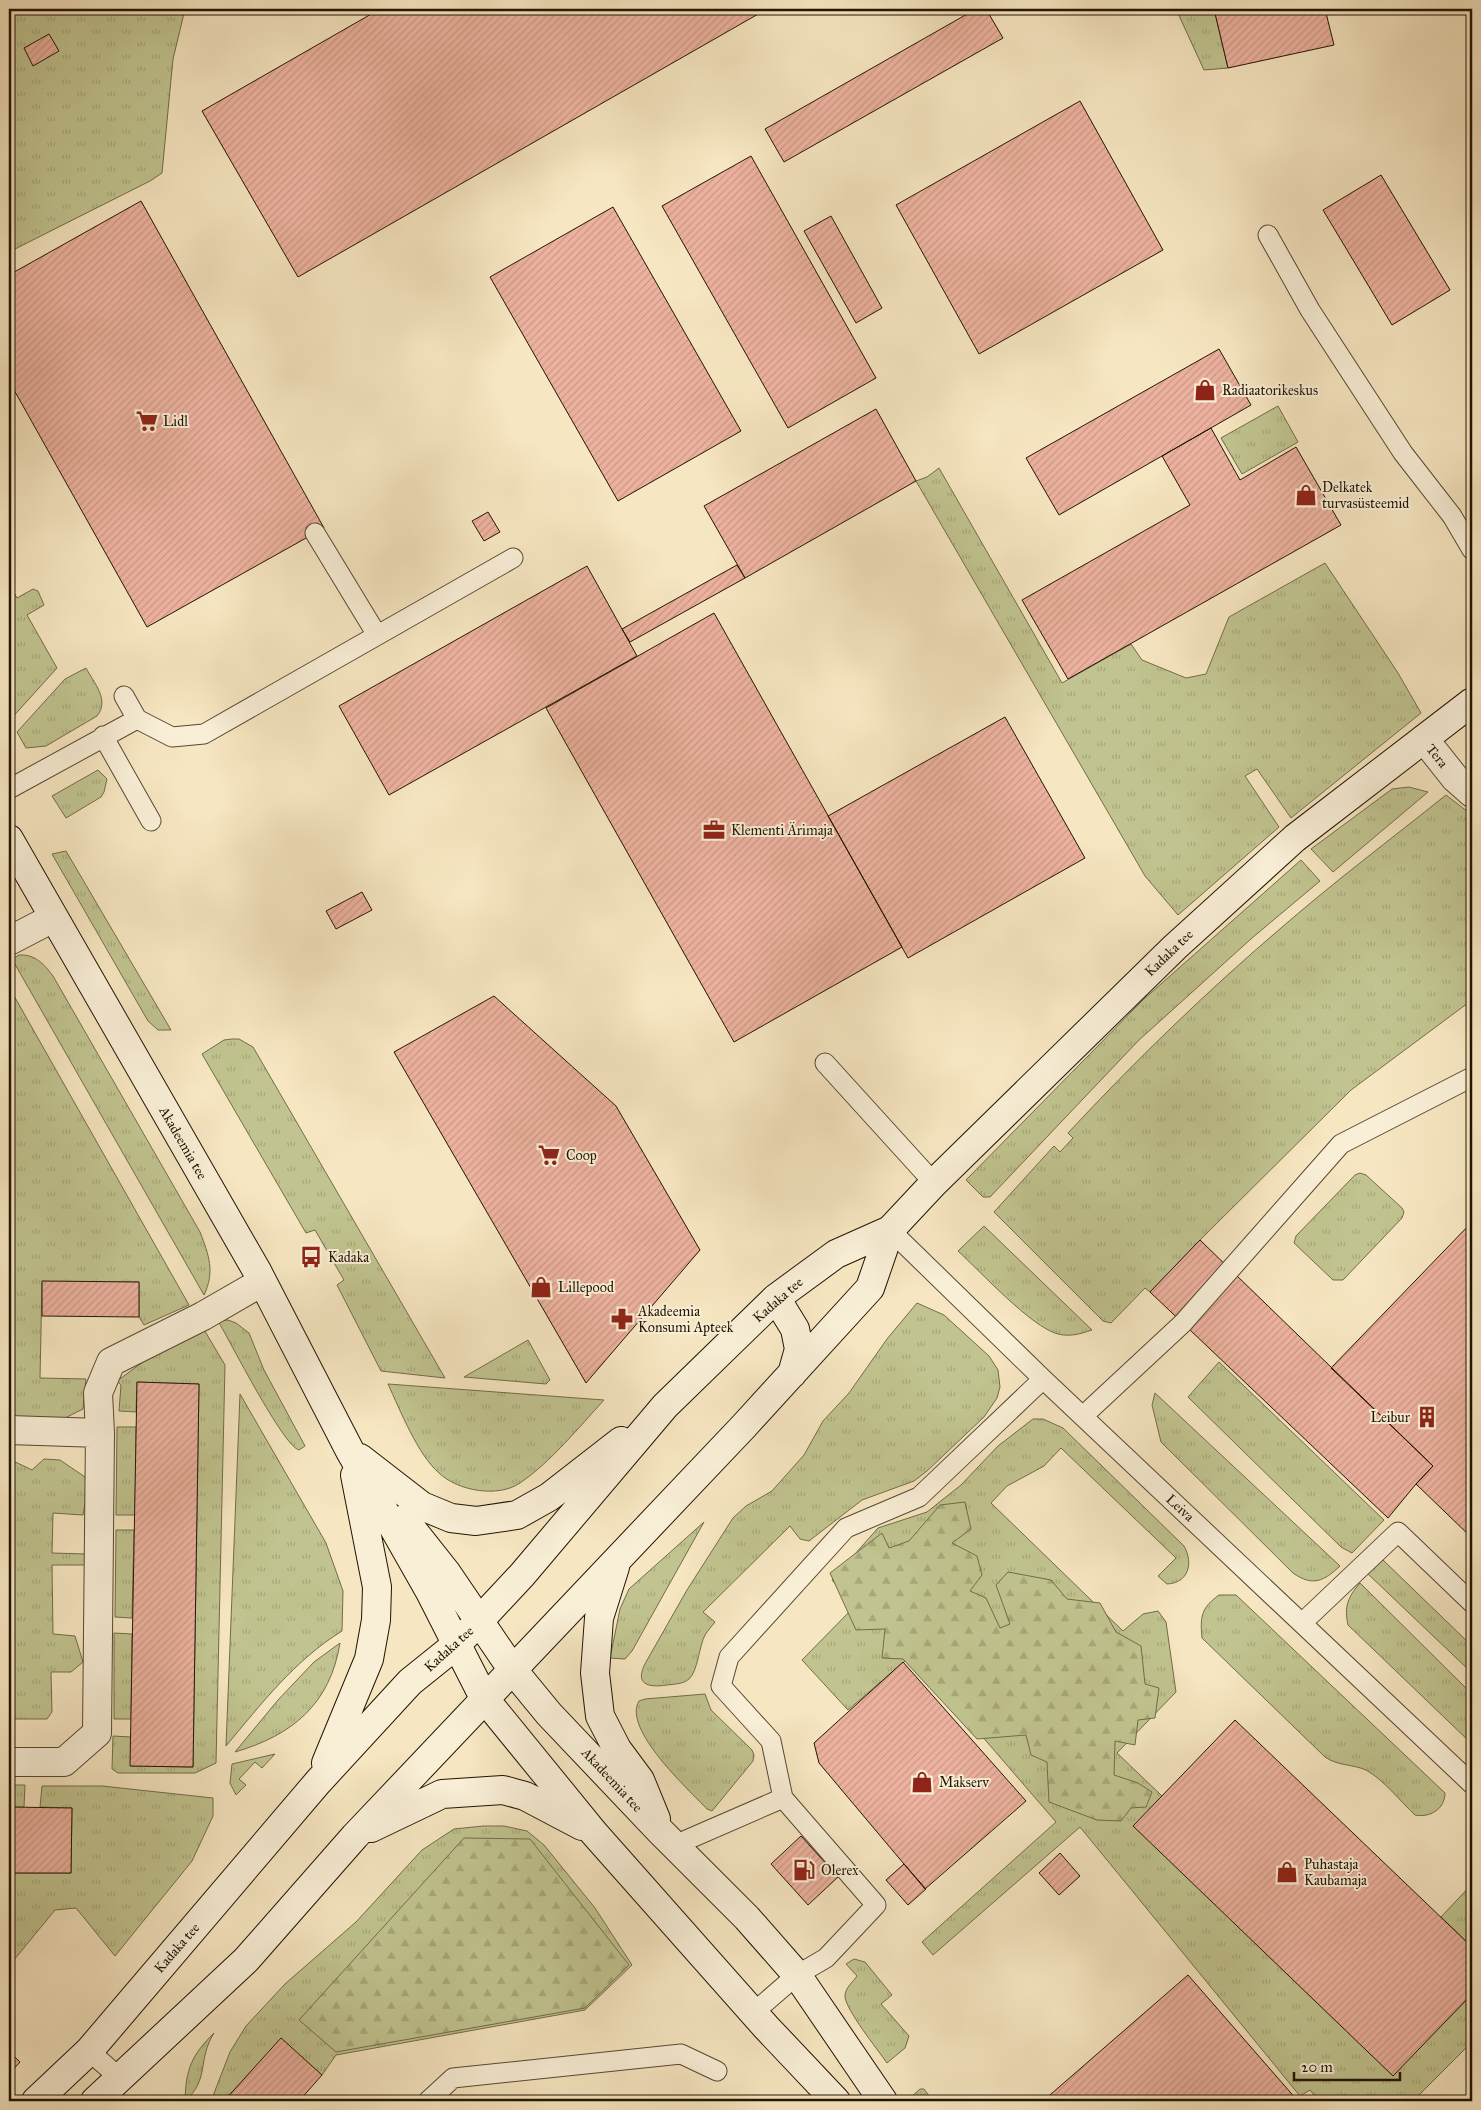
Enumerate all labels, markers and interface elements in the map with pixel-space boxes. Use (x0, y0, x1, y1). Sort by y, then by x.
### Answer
shop icon: Radiaatorikeskus (1192, 377, 1218, 403)
place label: Radiaatorikeskus (1222, 382, 1318, 399)
supermarket icon: Lidl (134, 408, 160, 434)
place label: Lidl (163, 413, 188, 430)
place label: Delkatek turvasüsteemid (1322, 479, 1409, 512)
shop icon: Delkatek turvasüsteemid (1293, 482, 1319, 508)
street label: Tera (1422, 741, 1452, 771)
office icon: Klementi Ärimaja (701, 817, 727, 843)
place label: Klementi Ärimaja (731, 821, 833, 839)
street label: Kadaka tee (1141, 926, 1197, 980)
street label: Akadeemia tee (155, 1103, 211, 1183)
supermarket icon: Coop (536, 1142, 562, 1168)
place label: Coop (566, 1147, 597, 1164)
bus stop icon: Kadaka (298, 1244, 324, 1270)
place label: Kadaka (328, 1249, 369, 1266)
shop icon: Lillepood (528, 1274, 554, 1300)
street label: Kadaka tee (749, 1274, 807, 1326)
place label: Lillepood (558, 1279, 614, 1296)
place label: Akadeemia Konsumi Apteek (637, 1303, 734, 1336)
pharmacy icon: Akadeemia Konsumi Apteek (609, 1306, 635, 1332)
building icon: Leibur (1414, 1404, 1440, 1430)
place label: Leibur (1371, 1409, 1411, 1426)
street label: Leiva (1162, 1491, 1198, 1525)
street label: Kadaka tee (421, 1622, 477, 1676)
street label: Akadeemia tee (577, 1744, 646, 1816)
shop icon: Makserv (909, 1769, 935, 1795)
place label: Makserv (939, 1774, 990, 1791)
place label: Puhastaja Kaubamaja (1304, 1856, 1367, 1889)
fuel station icon: Olerex (791, 1857, 817, 1883)
shop icon: Puhastaja Kaubamaja (1274, 1859, 1300, 1885)
place label: Olerex (821, 1862, 859, 1879)
street label: Kadaka tee (151, 1919, 203, 1977)
scale bar (1294, 2050, 1400, 2082)
text: 20 m (1301, 2058, 1333, 2076)

